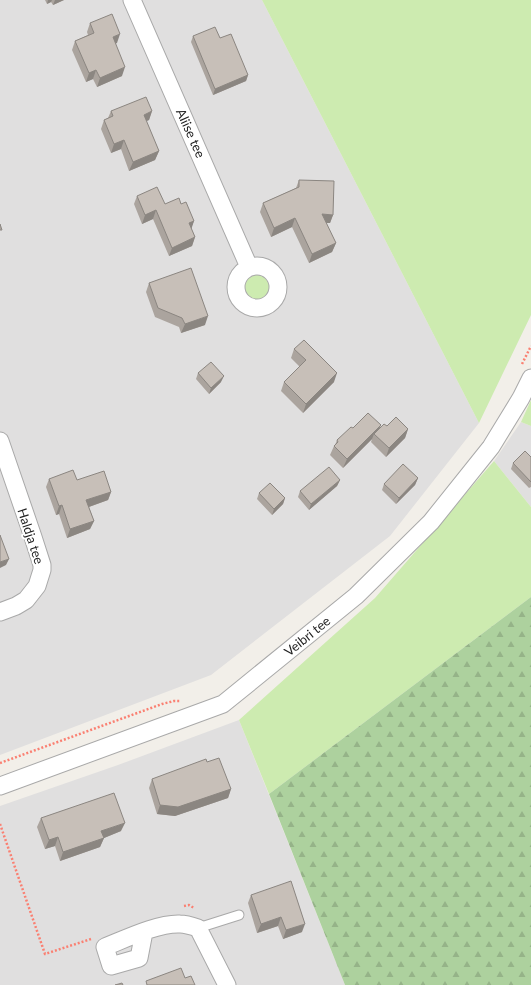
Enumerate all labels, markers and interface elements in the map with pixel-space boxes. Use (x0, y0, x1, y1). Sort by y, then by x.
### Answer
street label: Aliise tee (173, 106, 209, 160)
street label: Haldja tee (14, 506, 48, 566)
street label: Veibri tee (281, 613, 333, 659)

